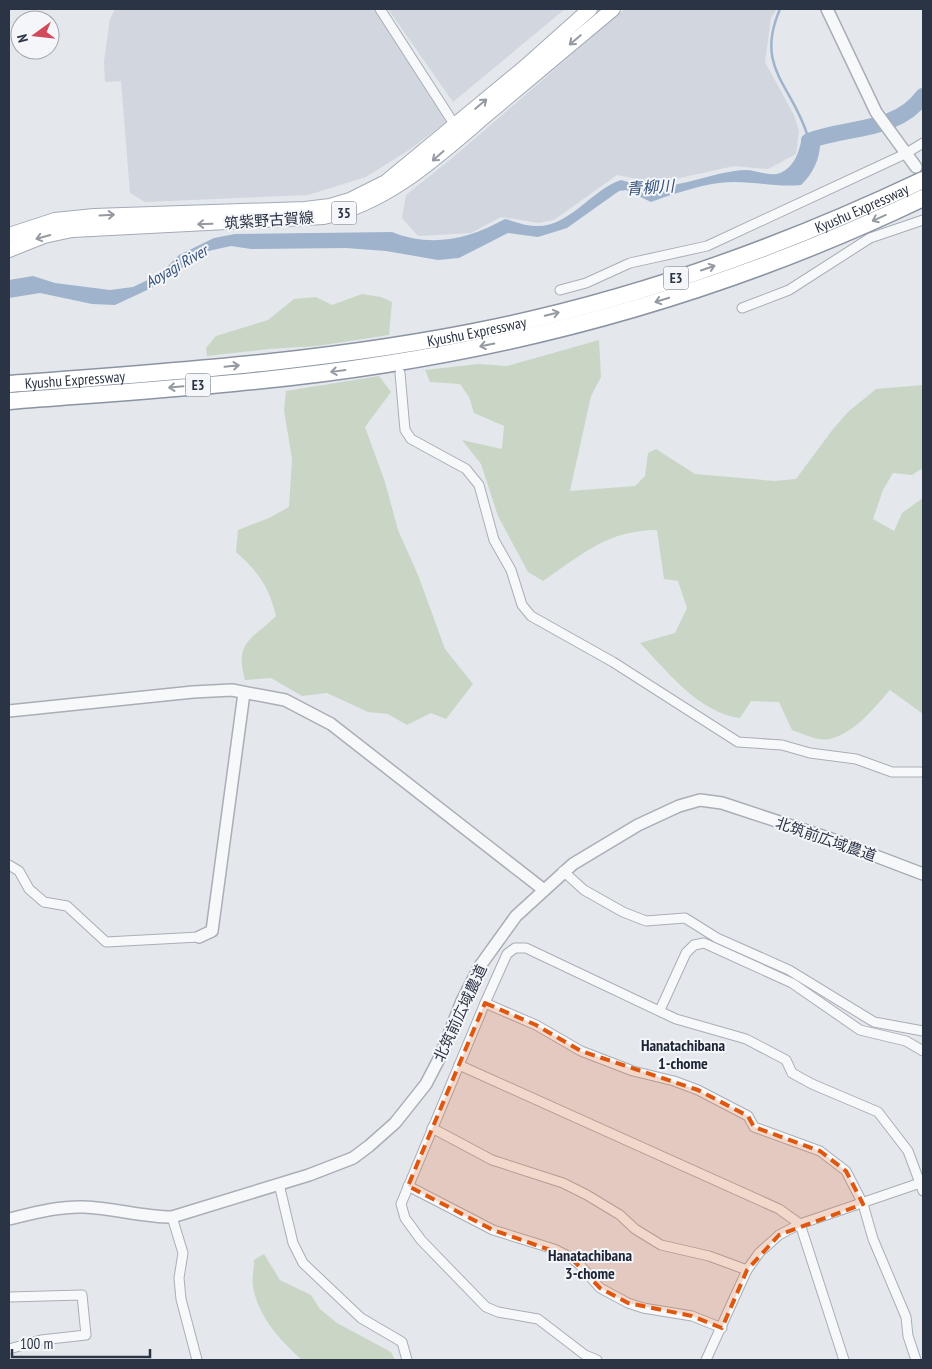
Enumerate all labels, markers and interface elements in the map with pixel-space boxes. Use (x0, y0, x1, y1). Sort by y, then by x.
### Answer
north arrow (10, 10, 60, 60)
text: N (13, 32, 32, 44)
one-way arrow (569, 35, 582, 46)
one-way arrow (474, 98, 487, 109)
one-way arrow (431, 151, 444, 162)
water label: 青柳川 (625, 175, 677, 199)
street label: Kyushu Expressway (812, 179, 912, 236)
road number: 35 (332, 202, 356, 224)
street label: 筑紫野古賀線 (223, 207, 315, 233)
one-way arrow (99, 211, 115, 220)
one-way arrow (872, 214, 887, 224)
one-way arrow (197, 220, 213, 229)
one-way arrow (36, 232, 52, 242)
water label: Aoyagi River (141, 239, 213, 292)
one-way arrow (699, 263, 715, 272)
road number: E3 (664, 266, 688, 290)
one-way arrow (654, 296, 670, 306)
one-way arrow (543, 309, 559, 318)
street label: Kyushu Expressway (426, 312, 528, 350)
one-way arrow (480, 341, 496, 351)
one-way arrow (223, 361, 239, 371)
street label: Kyushu Expressway (24, 366, 126, 392)
one-way arrow (330, 366, 346, 376)
road number: E3 (186, 374, 210, 396)
one-way arrow (169, 382, 185, 392)
street label: 北筑前広域農道 (773, 813, 879, 865)
street label: 北筑前広域農道 (429, 961, 491, 1065)
district label: Hanatachibana 1-chome (641, 1035, 725, 1073)
district label: Hanatachibana 3-chome (548, 1245, 632, 1283)
scale bar (12, 1326, 150, 1358)
text: 100 m (20, 1334, 53, 1353)

